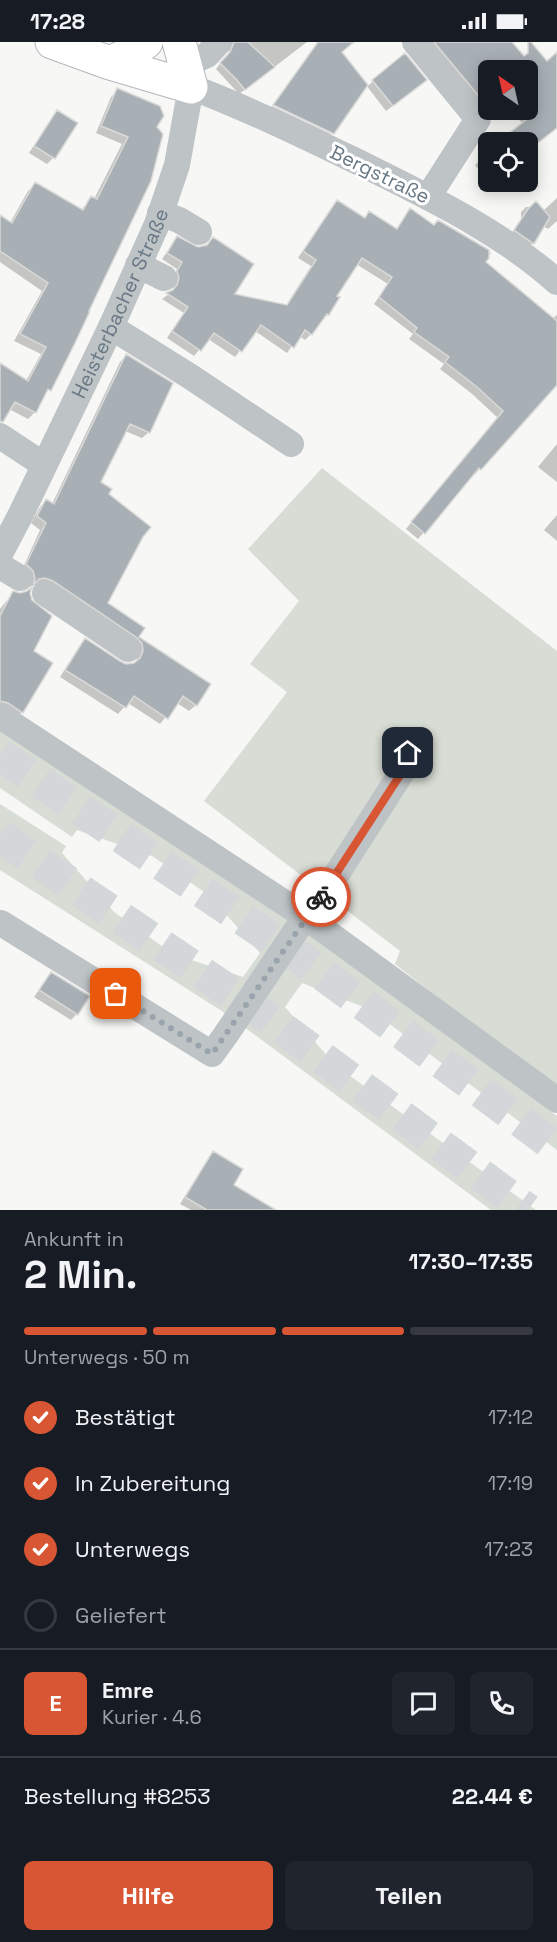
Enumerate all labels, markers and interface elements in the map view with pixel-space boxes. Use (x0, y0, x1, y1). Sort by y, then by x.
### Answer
text: 17:28 (30, 7, 85, 35)
north arrow (478, 60, 538, 120)
map controls (478, 60, 538, 192)
button: locate (478, 132, 538, 192)
street label: Bergstraße (326, 139, 434, 209)
street label: Heisterbacher Straße (66, 205, 174, 403)
pin (382, 727, 433, 778)
icon: home (391, 736, 424, 769)
courier (291, 867, 351, 927)
icon: bike (305, 881, 338, 914)
pin (90, 968, 141, 1019)
icon: bag (99, 977, 132, 1010)
text: Ankunft in (24, 1226, 124, 1252)
text: 17:30–17:35 (409, 1247, 533, 1275)
text: 2 Min. (24, 1250, 138, 1299)
text: Unterwegs · 50 m (24, 1344, 190, 1370)
icon: check (24, 1401, 57, 1434)
text: Bestätigt (75, 1403, 176, 1431)
text: 17:12 (488, 1404, 533, 1430)
icon: check (24, 1467, 57, 1500)
text: In Zubereitung (75, 1469, 230, 1497)
text: 17:19 (488, 1470, 533, 1496)
icon: check (24, 1533, 57, 1566)
text: Unterwegs (75, 1535, 190, 1563)
text: 17:23 (484, 1536, 533, 1562)
text: Geliefert (75, 1601, 167, 1629)
button: chat (392, 1672, 455, 1735)
button: phone (470, 1672, 533, 1735)
text: Emre (102, 1676, 154, 1704)
text: E (49, 1689, 62, 1717)
text: Kurier · 4.6 (102, 1704, 202, 1730)
text: Bestellung #8253 (24, 1782, 210, 1810)
text: 22.44 € (452, 1782, 533, 1810)
button: Hilfe (24, 1861, 273, 1930)
button: Teilen (285, 1861, 533, 1930)

